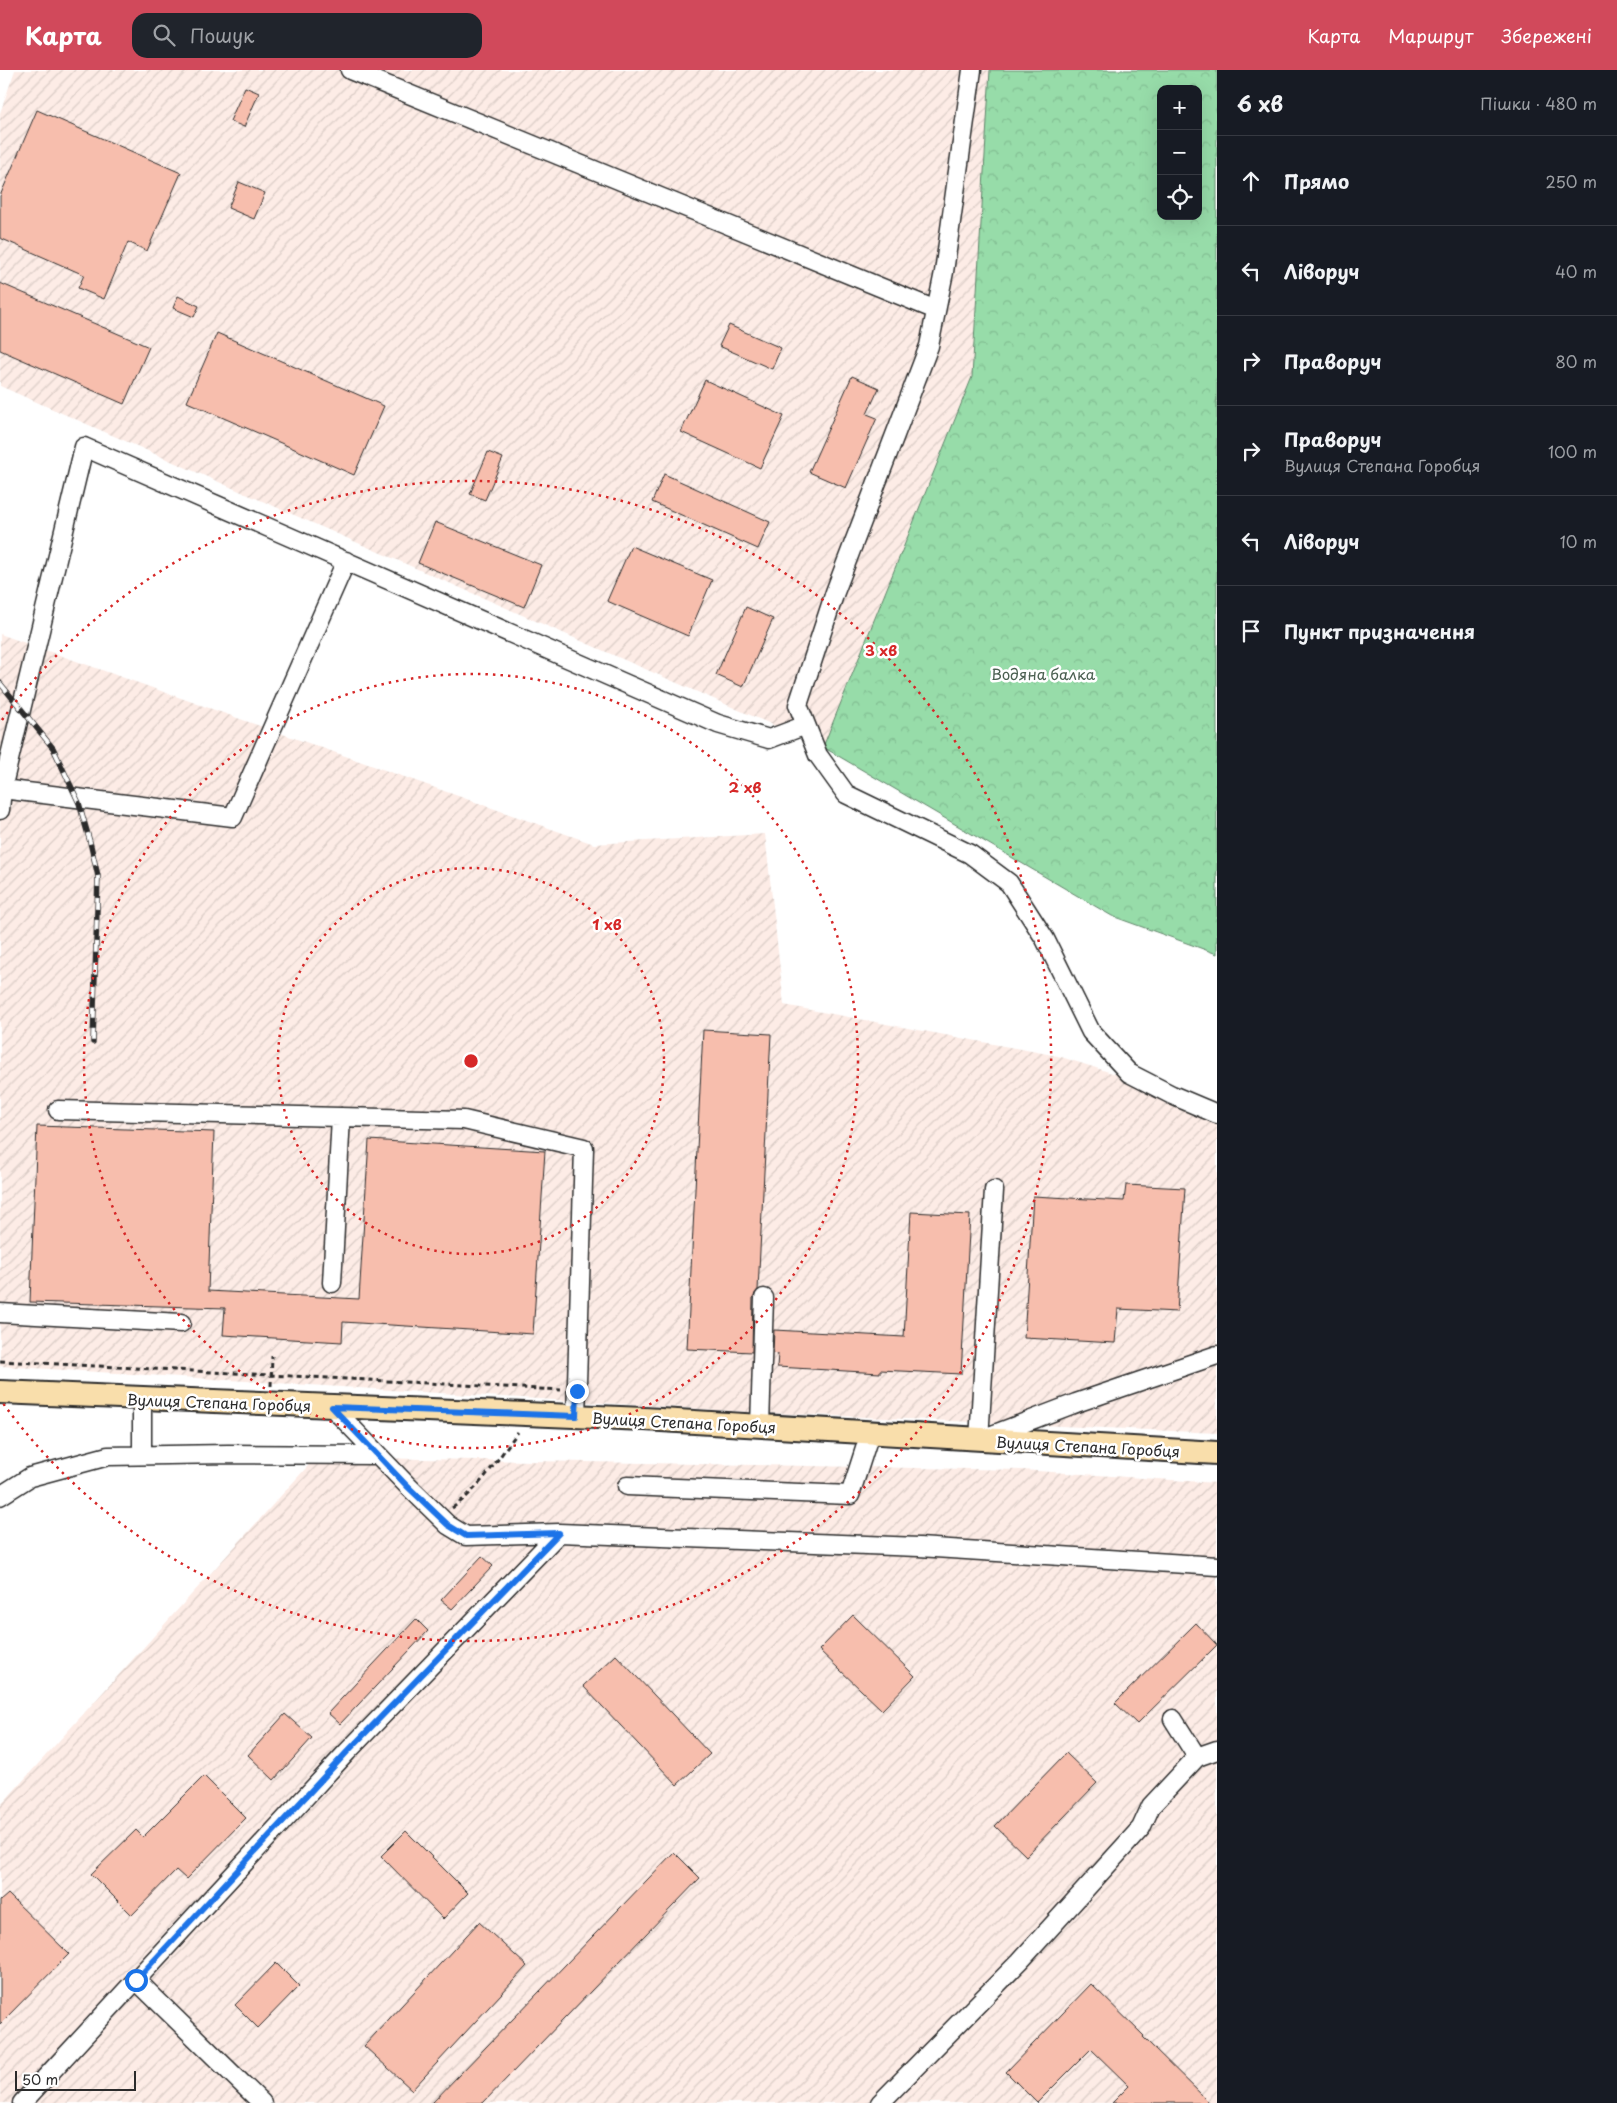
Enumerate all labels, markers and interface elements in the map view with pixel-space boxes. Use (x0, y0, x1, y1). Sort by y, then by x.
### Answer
search box (132, 13, 482, 58)
text: Карта (25, 17, 102, 53)
icon: search (150, 21, 178, 49)
text: Пошук (190, 21, 254, 49)
text: Карта (1307, 22, 1360, 49)
text: Маршрут (1388, 22, 1473, 49)
text: Збережені (1501, 22, 1592, 49)
map controls (1157, 85, 1202, 220)
button: + (1157, 85, 1202, 130)
text: 6 хв (1237, 87, 1283, 119)
text: Пішки · 480 m (1480, 91, 1597, 115)
button: − (1157, 130, 1202, 175)
icon: ahead (1237, 167, 1265, 195)
text: Прямо (1284, 167, 1349, 195)
text: 250 m (1546, 169, 1597, 193)
button: locate (1157, 175, 1202, 220)
icon: left (1237, 257, 1265, 285)
text: Ліворуч (1284, 257, 1360, 285)
text: 40 m (1555, 259, 1597, 283)
icon: right (1237, 347, 1265, 375)
text: Праворуч (1284, 347, 1381, 375)
text: 80 m (1555, 349, 1597, 373)
text: Праворуч (1284, 425, 1381, 453)
icon: right (1237, 437, 1265, 465)
text: 100 m (1548, 439, 1597, 463)
text: Вулиця Степана Горобця (1284, 453, 1480, 477)
icon: left (1237, 527, 1265, 555)
text: Ліворуч (1284, 527, 1360, 555)
text: 10 m (1560, 529, 1597, 553)
icon: arrive (1237, 617, 1265, 645)
text: Пункт призначення (1284, 617, 1475, 645)
text: 3 хв (865, 638, 897, 661)
park label: Водяна балка (991, 662, 1096, 685)
text: 2 хв (729, 775, 761, 798)
text: 1 хв (592, 912, 622, 935)
centre of rings (462, 1052, 480, 1070)
route end (566, 1380, 589, 1403)
street label: Вулиця Степана Горобця (127, 1387, 311, 1417)
street label: Вулиця Степана Горобця (591, 1406, 777, 1438)
street label: Вулиця Степана Горобця (995, 1430, 1181, 1462)
route start (125, 1969, 148, 1992)
scale bar (15, 2068, 136, 2091)
text: 50 m (22, 2069, 58, 2090)

